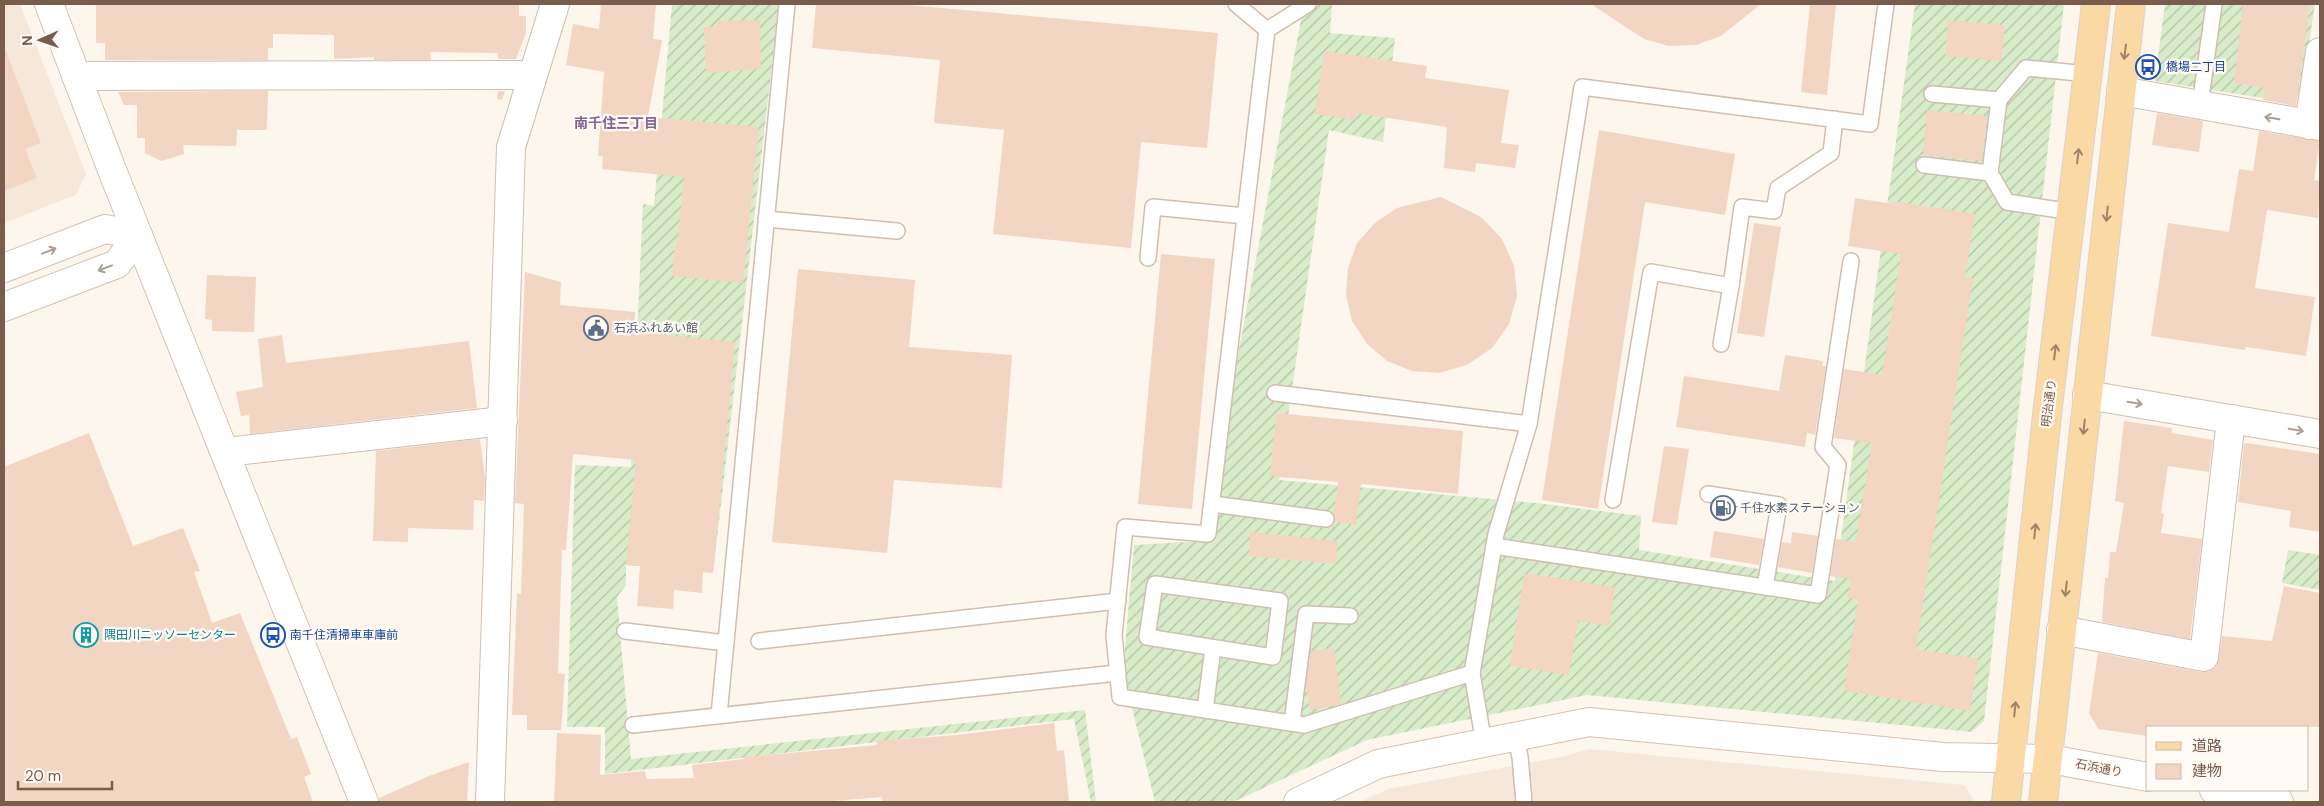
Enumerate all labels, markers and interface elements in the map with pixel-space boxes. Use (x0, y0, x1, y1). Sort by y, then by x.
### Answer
north arrow (15, 15, 65, 65)
text: N (18, 35, 36, 46)
one-way arrow (2120, 44, 2130, 60)
bus stop icon: 橋場二丁目 (2135, 54, 2161, 80)
place label: 橋場二丁目 (2166, 59, 2226, 75)
one-way arrow (2265, 112, 2281, 122)
district label: 南千住三丁目 (574, 114, 658, 132)
one-way arrow (2073, 148, 2083, 164)
one-way arrow (2102, 205, 2112, 221)
one-way arrow (41, 245, 56, 255)
one-way arrow (98, 264, 113, 273)
public building icon: 石浜ふれあい館 (583, 315, 609, 341)
place label: 石浜ふれあい館 (614, 320, 698, 336)
one-way arrow (2050, 344, 2060, 360)
street label: 明治通り (2038, 378, 2060, 428)
one-way arrow (2127, 398, 2143, 408)
one-way arrow (2079, 419, 2089, 435)
one-way arrow (2287, 425, 2303, 435)
fuel station icon: 千住水素ステーション (1710, 495, 1736, 521)
place label: 千住水素ステーション (1740, 500, 1860, 516)
one-way arrow (2030, 523, 2040, 539)
one-way arrow (2061, 581, 2071, 597)
building icon: 隅田川ニッソーセンター (73, 622, 99, 648)
bus stop icon: 南千住清掃車車庫前 (260, 622, 286, 648)
place label: 隅田川ニッソーセンター (104, 627, 236, 643)
place label: 南千住清掃車車庫前 (290, 627, 398, 643)
one-way arrow (2011, 702, 2020, 718)
legend (2146, 726, 2309, 791)
text: 道路 (2192, 736, 2222, 756)
street label: 石浜通り (2074, 756, 2124, 780)
scale bar (18, 758, 111, 790)
text: 建物 (2192, 761, 2222, 781)
text: 20 m (25, 766, 61, 786)

